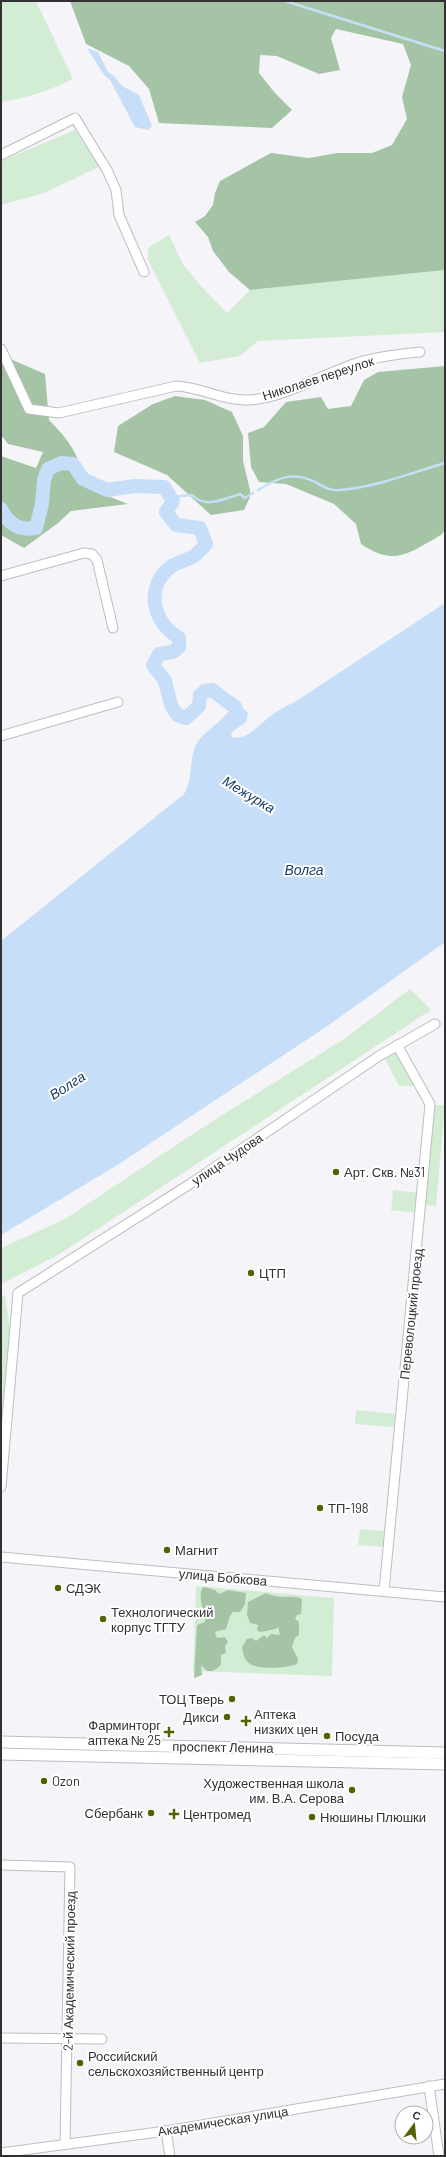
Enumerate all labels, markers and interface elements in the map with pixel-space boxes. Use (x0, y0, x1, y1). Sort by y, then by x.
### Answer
street label: Николаев переулок (260, 352, 376, 404)
water label: Межурка (220, 772, 279, 816)
water label: Волга (284, 861, 324, 878)
water label: Волга (46, 1067, 88, 1103)
street label: улица Чудова (189, 1129, 266, 1189)
place label: Арт. Скв. №31 (344, 1164, 425, 1180)
marker: Арт. Скв. №31 (331, 1167, 341, 1177)
street label: Переволоцкий проезд (396, 1247, 426, 1380)
place label: ЦТП (259, 1265, 286, 1281)
marker: ЦТП (246, 1268, 256, 1278)
place label: ТП-198 (328, 1500, 369, 1516)
marker: ТП-198 (315, 1503, 325, 1513)
place label: Магнит (175, 1542, 218, 1558)
marker: Магнит (162, 1545, 172, 1555)
street label: улица Бобкова (178, 1565, 269, 1589)
place label: СДЭК (66, 1580, 101, 1596)
marker: СДЭК (53, 1583, 63, 1593)
place label: Технологический корпус ТГТУ (111, 1604, 213, 1635)
marker: Технологический корпус ТГТУ (98, 1614, 108, 1624)
place label: ТОЦ Тверь (159, 1691, 224, 1707)
marker: ТОЦ Тверь (227, 1694, 237, 1704)
place label: Аптека низких цен (254, 1706, 318, 1737)
place label: Дикси (183, 1709, 219, 1725)
marker: Дикси (222, 1712, 232, 1722)
marker: Аптека низких цен (241, 1716, 251, 1726)
place label: Фарминторг аптека № 25 (88, 1717, 161, 1748)
marker: Фарминторг аптека № 25 (164, 1727, 174, 1737)
place label: Посуда (335, 1728, 380, 1744)
marker: Посуда (322, 1731, 332, 1741)
street label: проспект Ленина (172, 1738, 275, 1756)
place label: Ozon (52, 1773, 80, 1789)
place label: Художественная школа им. В.А. Серова (203, 1775, 345, 1806)
marker: Ozon (39, 1776, 49, 1786)
marker: Художественная школа им. В.А. Серова (347, 1785, 357, 1795)
place label: Сбербанк (85, 1805, 143, 1821)
place label: Центромед (183, 1806, 251, 1822)
marker: Сбербанк (146, 1808, 156, 1818)
marker: Центромед (168, 1808, 180, 1820)
place label: Нюшины Плюшки (320, 1809, 426, 1825)
marker: Нюшины Плюшки (307, 1812, 317, 1822)
street label: 2-й Академический проезд (60, 1891, 78, 2051)
place label: Российский сельскохозяйственный центр (88, 2048, 264, 2079)
marker: Российский сельскохозяйственный центр (75, 2058, 85, 2068)
street label: Академическая улица (157, 2103, 290, 2139)
north arrow (394, 2105, 434, 2145)
text: С (411, 2108, 423, 2122)

